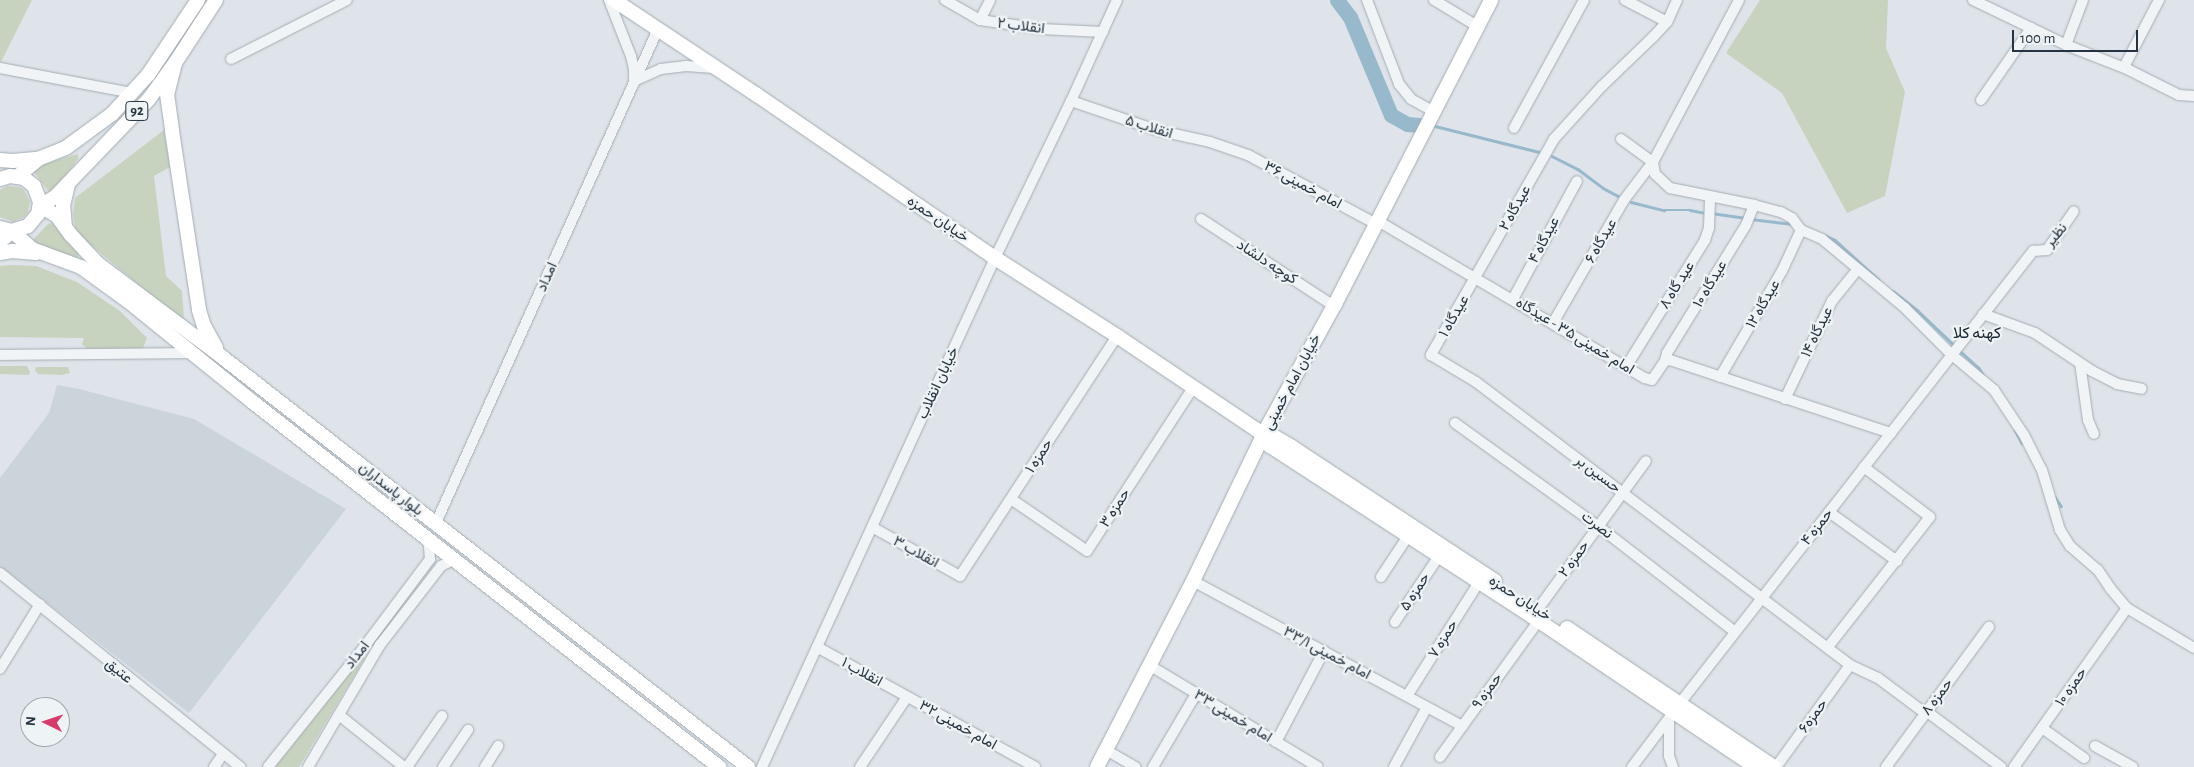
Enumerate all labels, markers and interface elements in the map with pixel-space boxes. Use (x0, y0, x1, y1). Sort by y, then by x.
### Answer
street label: انقلاب ۲ (996, 14, 1046, 38)
scale bar (2014, 20, 2140, 52)
text: 100 m (2020, 31, 2055, 46)
road number: 92 (124, 100, 150, 122)
street label: انقلاب ۵ (1123, 111, 1175, 143)
street label: امام خمینی ۳۶ (1261, 157, 1345, 213)
street label: عیدگاه ۲ (1495, 182, 1535, 234)
street label: خیابان حمزه (904, 192, 972, 246)
street label: عیدگاه ۴ (1524, 214, 1564, 266)
street label: عیدگاه ۶ (1581, 216, 1621, 266)
street label: نظیر (2041, 219, 2071, 251)
street label: کوچه دلشاد (1233, 236, 1301, 288)
street label: عیدگاه ۱۰ (1689, 257, 1731, 311)
street label: عید گاه ۸ (1655, 258, 1699, 312)
street label: امداد (533, 260, 561, 294)
street label: عیدگاه ۱۲ (1742, 276, 1784, 332)
street label: عیدگاه ۱ (1435, 292, 1473, 340)
street label: امام خمینی ۳۵ - عیدگاه (1512, 294, 1638, 378)
street label: عیدگاه ۱۴ (1797, 304, 1837, 360)
district label: کهنه کلا (1953, 323, 2001, 343)
street label: خیابان امام خمینی (1259, 331, 1325, 433)
street label: خیابان انقلاب (913, 344, 963, 422)
street label: حمزه ۱ (1021, 436, 1057, 476)
street label: حسین بر (1572, 451, 1624, 497)
street label: بلوار پاسداران (355, 458, 427, 520)
street label: حمزه ۳ (1096, 485, 1134, 531)
street label: حمزه ۴ (1797, 505, 1837, 549)
street label: نصرت (1578, 507, 1616, 543)
street label: انقلاب ۳ (890, 532, 942, 572)
street label: حمزه ۲ (1555, 537, 1593, 581)
street label: حمزه ۵ (1396, 570, 1434, 614)
street label: خیابان حمزه (1485, 571, 1555, 625)
street label: حمزه ۷ (1424, 617, 1462, 661)
street label: امام خمینی ۳۳/۱ (1280, 622, 1374, 684)
street label: امداد (341, 638, 373, 672)
street label: انقلاب ۱ (838, 653, 886, 691)
street label: عتیق (102, 654, 136, 688)
street label: حمزه ۱۰ (2051, 664, 2091, 710)
street label: حمزه ۹ (1468, 670, 1506, 712)
street label: حمزه ۸ (1917, 675, 1957, 719)
street label: امام خمینی ۳۳ (1191, 686, 1275, 746)
street label: امام خمینی ۳۲ (916, 696, 1000, 754)
street label: حمزه۶ (1795, 696, 1831, 736)
north arrow (20, 697, 70, 747)
text: N (24, 716, 38, 726)

